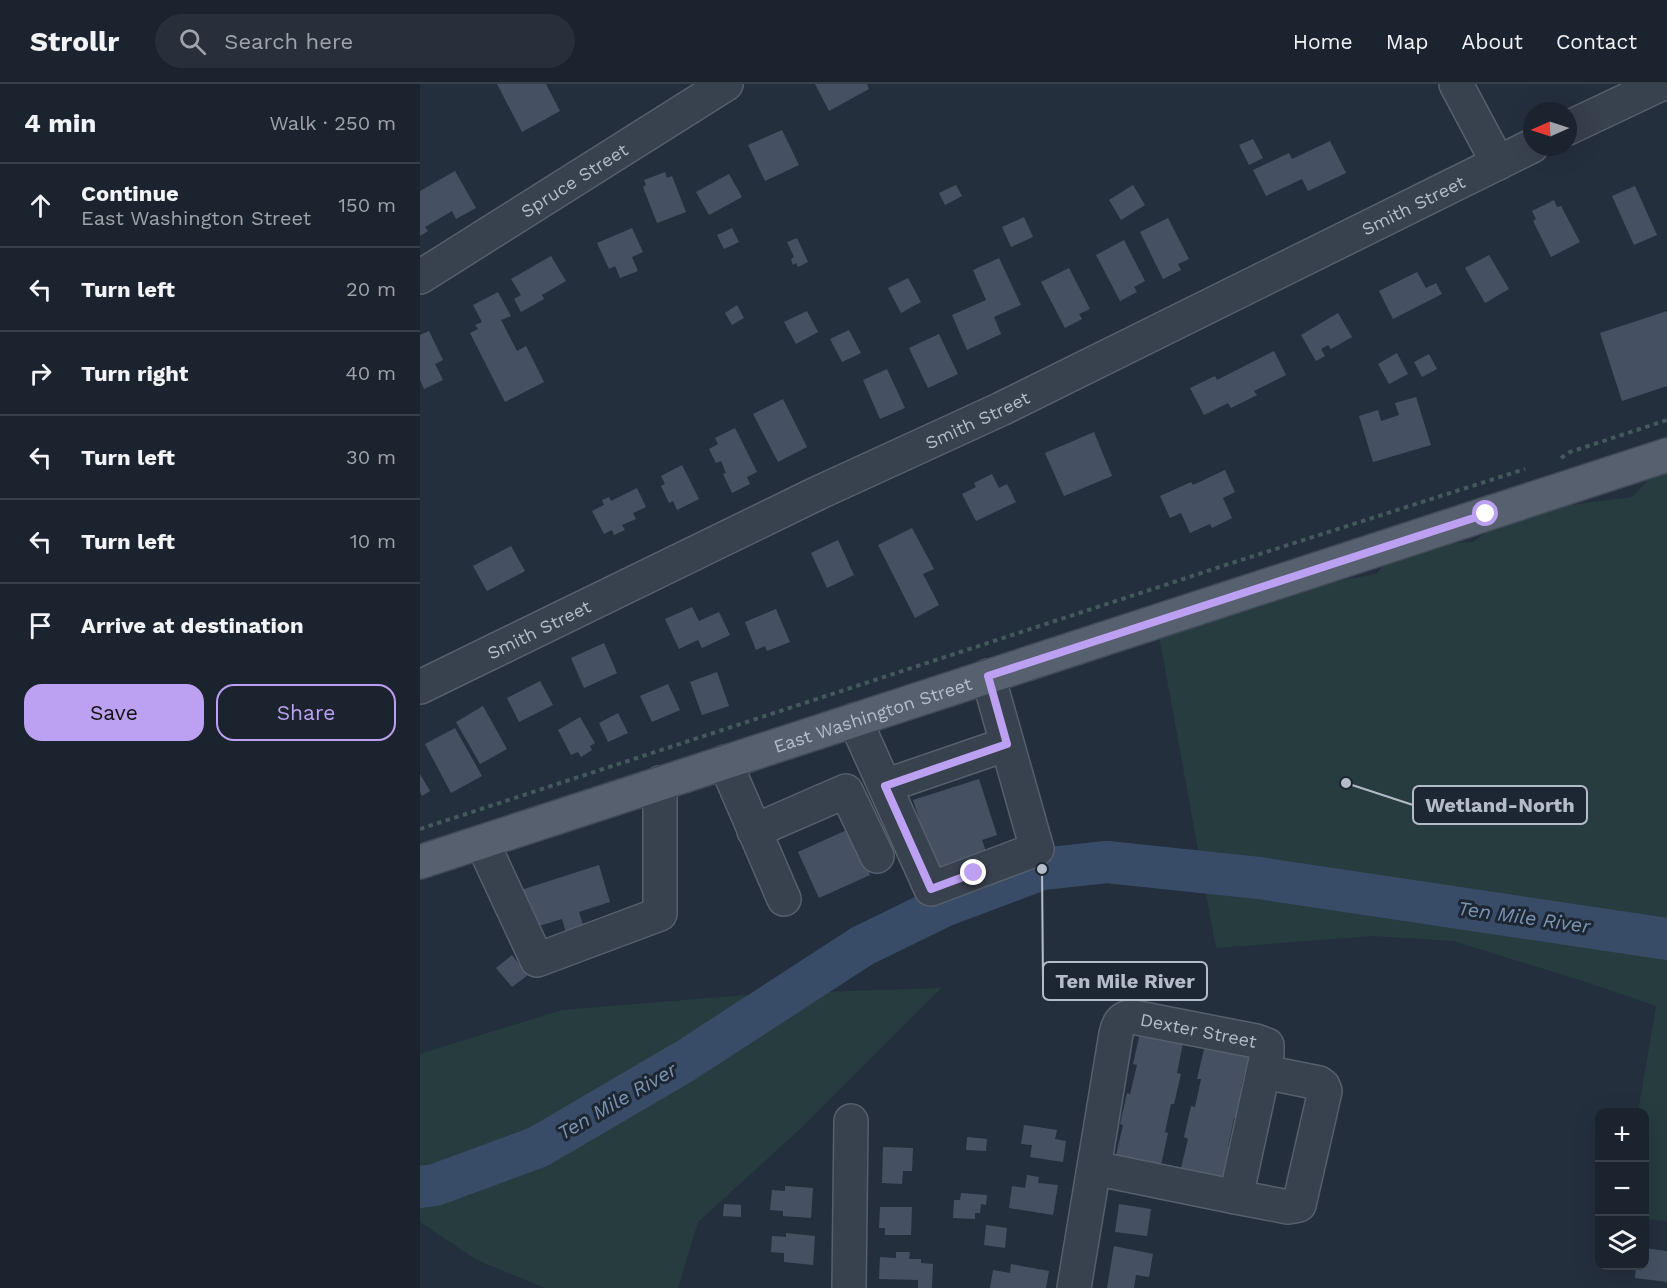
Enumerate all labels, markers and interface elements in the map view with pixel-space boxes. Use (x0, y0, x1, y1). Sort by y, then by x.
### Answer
search box (155, 14, 575, 68)
text: Strollr (30, 25, 119, 58)
icon: search (176, 25, 209, 58)
text: Search here (224, 29, 353, 54)
text: Home (1293, 29, 1353, 54)
text: Map (1386, 29, 1429, 54)
text: About (1462, 29, 1523, 54)
text: Contact (1556, 29, 1637, 54)
north arrow (1523, 102, 1577, 156)
text: 4 min (24, 108, 96, 138)
text: Walk · 250 m (269, 111, 396, 135)
street label: Spruce Street (517, 138, 632, 221)
street label: Smith Street (1358, 170, 1469, 239)
text: Continue (81, 181, 179, 206)
icon: ahead (24, 189, 57, 222)
text: 150 m (338, 193, 396, 217)
text: East Washington Street (81, 206, 311, 230)
icon: left (24, 273, 57, 306)
text: Turn left (81, 277, 175, 302)
text: 20 m (346, 277, 396, 301)
icon: right (24, 357, 57, 390)
text: Turn right (81, 361, 188, 386)
text: 40 m (345, 361, 396, 385)
street label: Smith Street (922, 386, 1033, 453)
icon: left (24, 441, 57, 474)
text: Turn left (81, 445, 175, 470)
text: 30 m (346, 445, 396, 469)
route start (1472, 500, 1498, 526)
icon: left (24, 525, 57, 558)
text: Turn left (81, 529, 175, 554)
text: 10 m (350, 529, 396, 553)
street label: Smith Street (484, 595, 594, 663)
icon: arrive (24, 609, 57, 642)
text: Arrive at destination (81, 613, 304, 638)
street label: East Washington Street (771, 672, 975, 756)
button: Save (24, 684, 204, 741)
button: Share (216, 684, 396, 741)
callout: Wetland-North (1413, 786, 1587, 824)
text: Wetland-North (1425, 793, 1575, 817)
route end (960, 859, 986, 885)
water label: Ten Mile River (1456, 896, 1593, 938)
callout: Ten Mile River (1043, 962, 1207, 1000)
text: Ten Mile River (1055, 969, 1195, 993)
street label: Dexter Street (1139, 1008, 1259, 1051)
water label: Ten Mile River (553, 1057, 682, 1145)
map controls (1595, 1108, 1649, 1270)
button: + (1595, 1108, 1649, 1162)
button: − (1595, 1162, 1649, 1216)
button: layers (1595, 1216, 1649, 1270)

